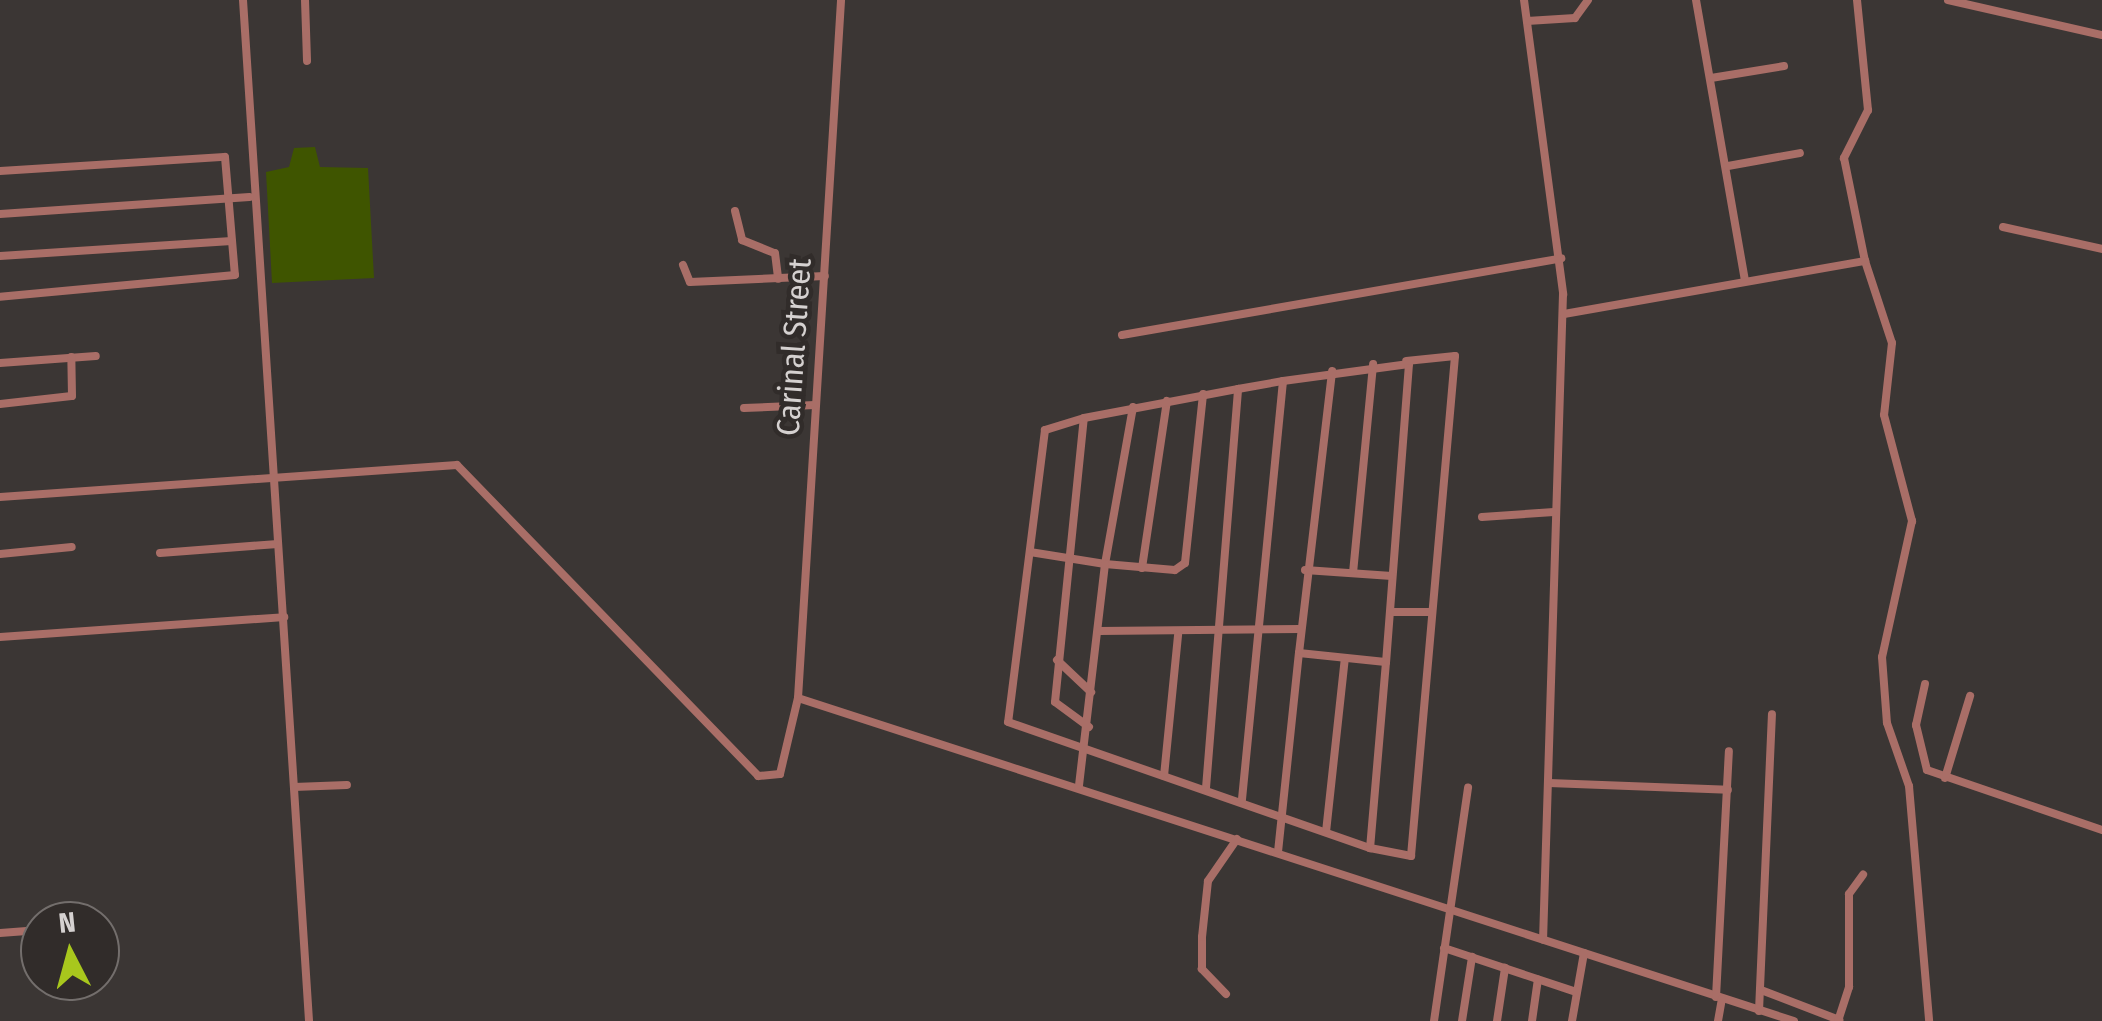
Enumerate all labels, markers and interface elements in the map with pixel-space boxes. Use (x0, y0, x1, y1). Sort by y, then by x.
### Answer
street label: Carinal Street (769, 257, 819, 437)
north arrow (20, 901, 120, 1001)
text: N (57, 905, 77, 940)

